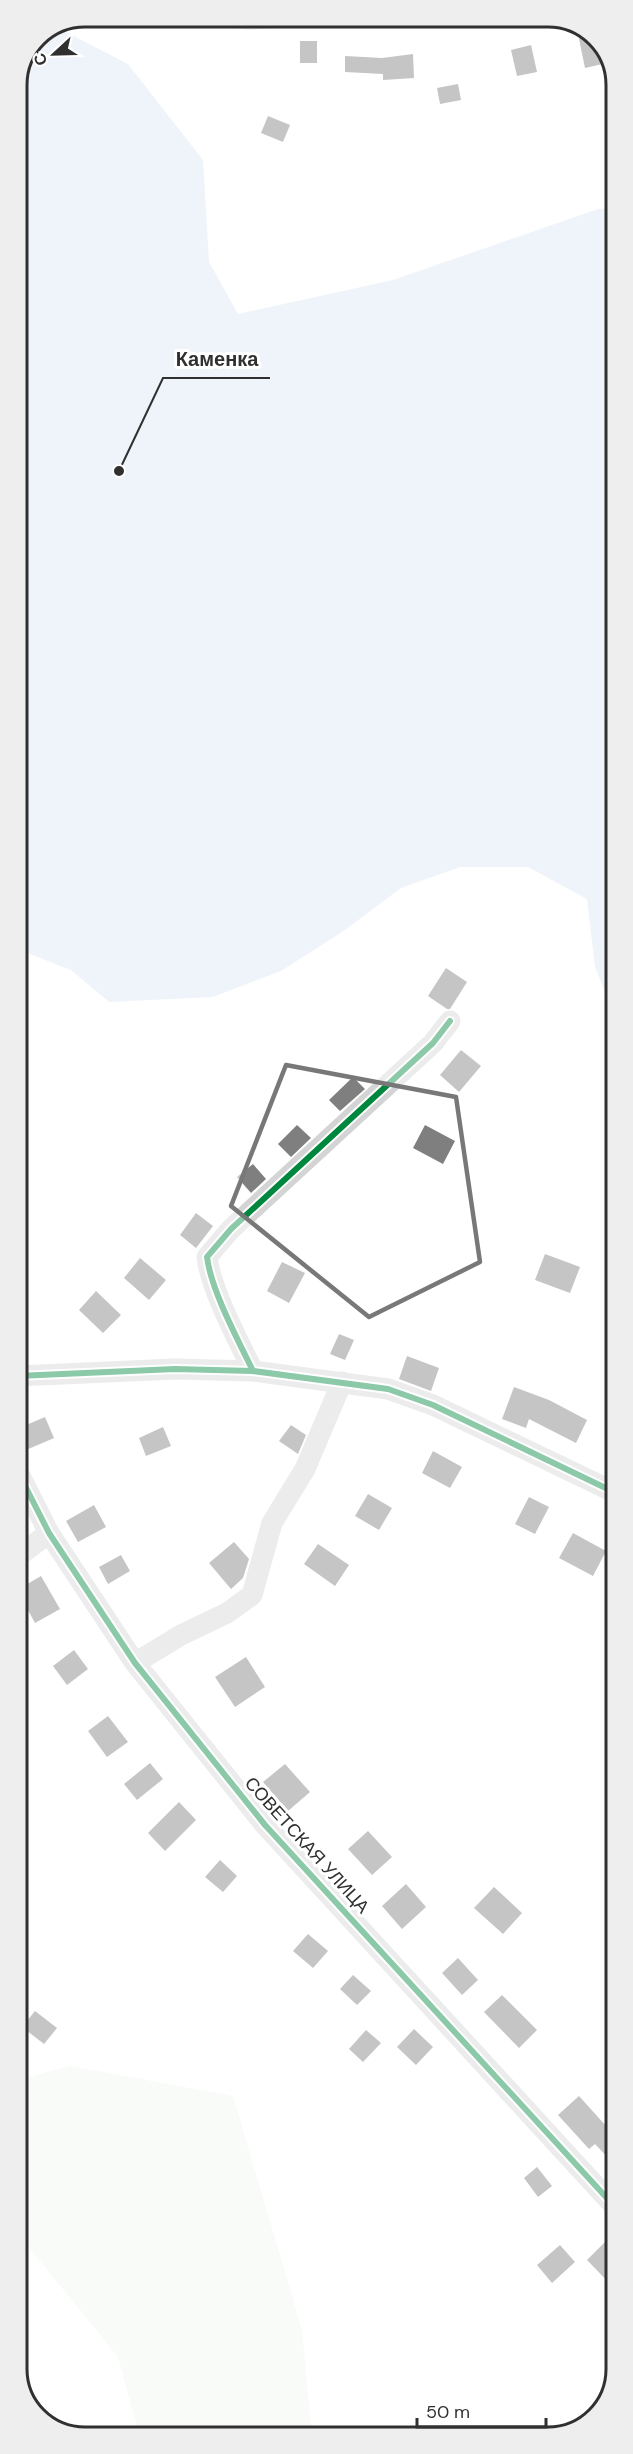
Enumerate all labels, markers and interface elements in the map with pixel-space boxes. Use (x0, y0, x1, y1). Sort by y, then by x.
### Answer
north arrow (24, 24, 84, 84)
text: С (28, 50, 52, 69)
callout: Каменка (163, 340, 270, 378)
text: Каменка (176, 346, 259, 372)
street label: СОВЕТСКАЯ УЛИЦА (239, 1772, 375, 1918)
scale bar (417, 2391, 546, 2429)
text: 50 m (426, 2400, 470, 2424)

